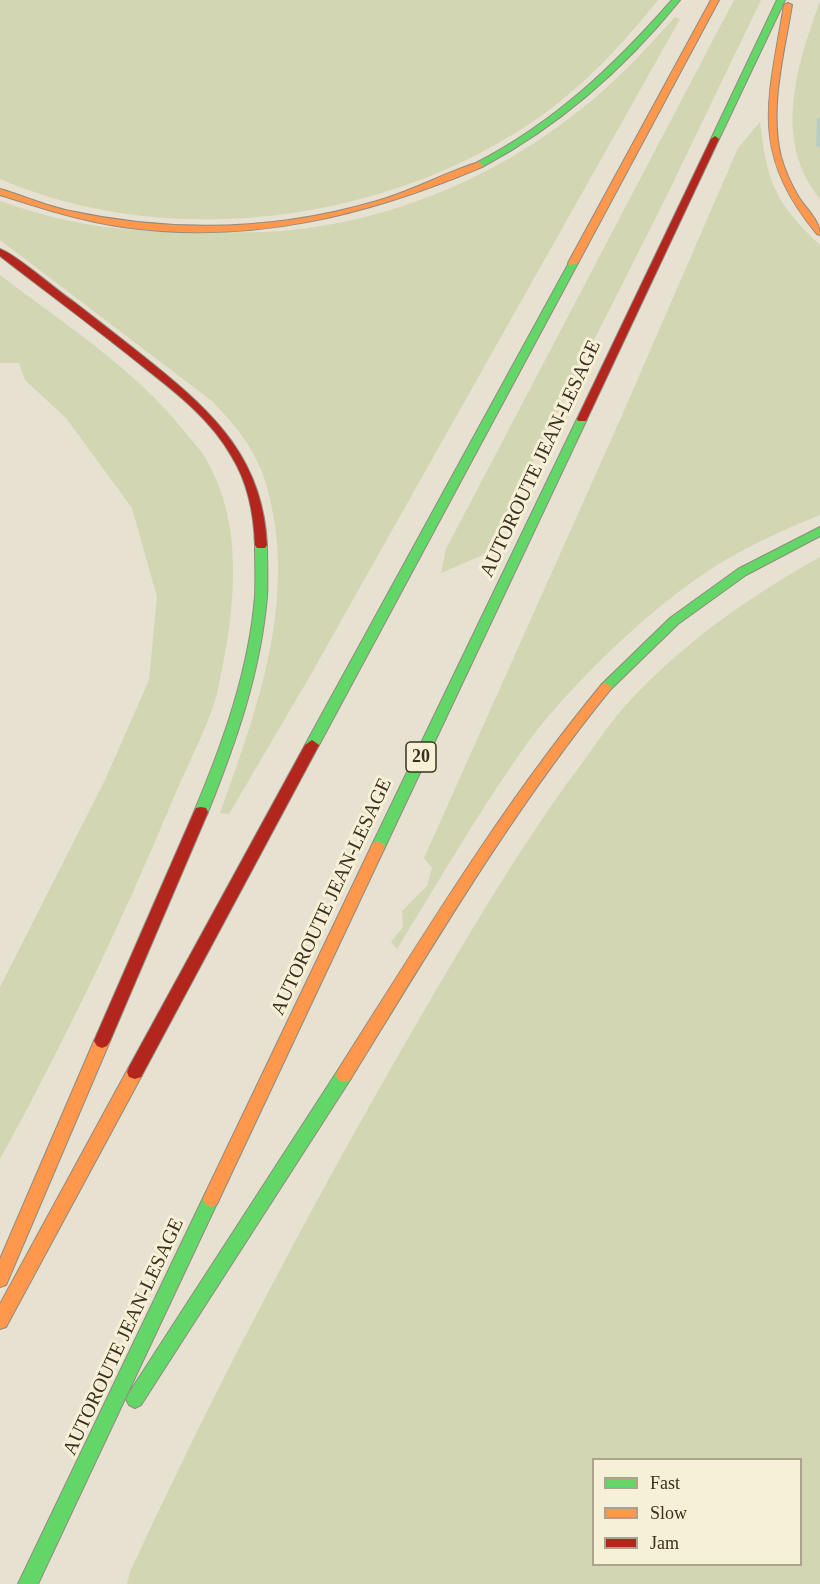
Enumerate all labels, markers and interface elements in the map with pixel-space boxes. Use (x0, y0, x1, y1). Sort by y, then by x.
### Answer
street label: AUTOROUTE JEAN-LESAGE (475, 337, 607, 581)
road number: 20 (406, 742, 436, 772)
street label: AUTOROUTE JEAN-LESAGE (266, 775, 398, 1019)
street label: AUTOROUTE JEAN-LESAGE (58, 1215, 190, 1459)
legend (592, 1458, 802, 1566)
text: Fast (650, 1473, 680, 1493)
text: Slow (650, 1503, 687, 1523)
text: Jam (650, 1533, 679, 1553)

